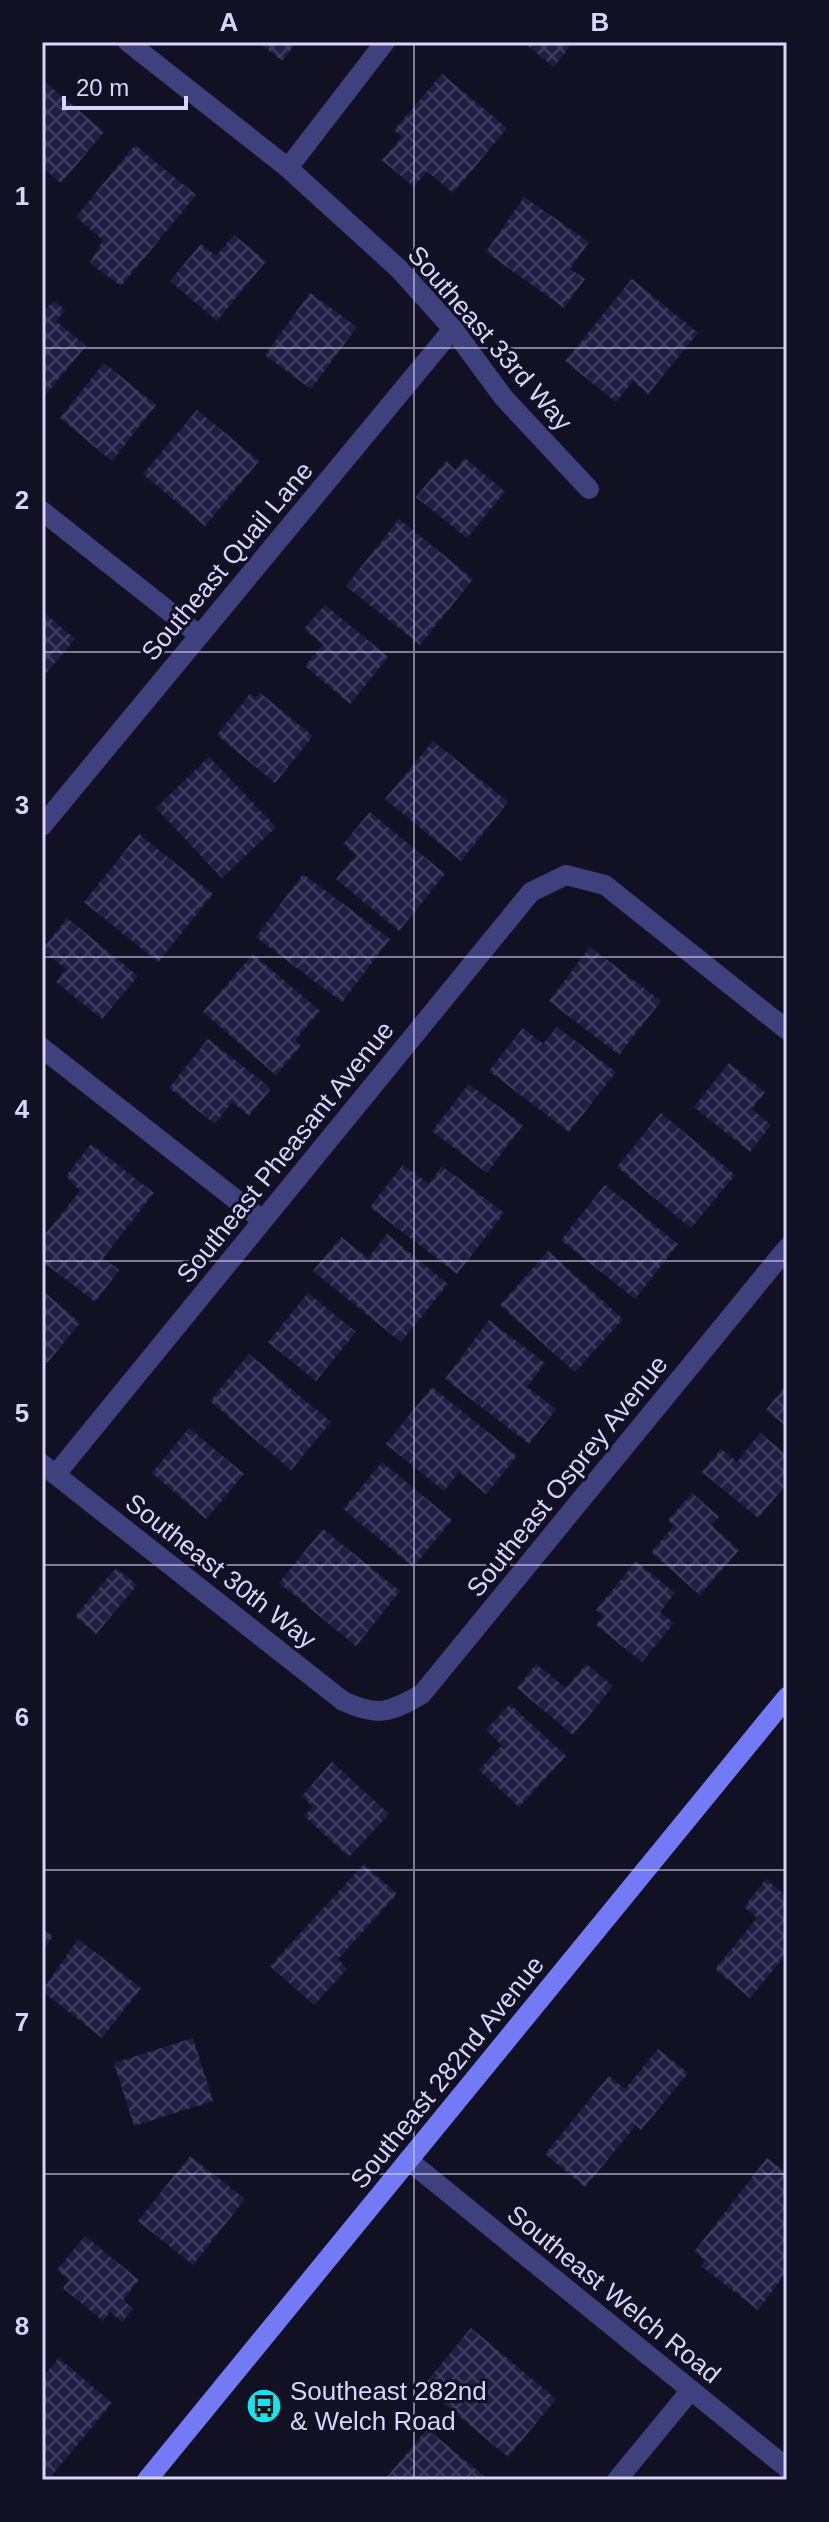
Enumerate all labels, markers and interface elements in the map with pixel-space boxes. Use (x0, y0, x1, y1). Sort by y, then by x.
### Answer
text: A (220, 7, 239, 37)
text: B (591, 7, 609, 37)
scale bar (64, 60, 186, 110)
text: 20 m (76, 74, 129, 101)
text: 1 (15, 181, 29, 211)
street label: Southeast 33rd Way (402, 240, 578, 436)
street label: Southeast Quail Lane (135, 456, 319, 666)
text: 2 (15, 485, 29, 515)
text: 3 (15, 790, 29, 820)
street label: Southeast Pheasant Avenue (170, 1015, 400, 1289)
text: 4 (15, 1094, 30, 1124)
street label: Southeast Osprey Avenue (460, 1349, 674, 1603)
text: 5 (15, 1398, 29, 1428)
street label: Southeast 30th Way (120, 1487, 322, 1655)
text: 6 (15, 1702, 29, 1732)
street label: Southeast 282nd Avenue (344, 1950, 550, 2194)
text: 7 (15, 2007, 29, 2037)
street label: Southeast Welch Road (501, 2199, 727, 2389)
text: 8 (15, 2311, 29, 2341)
place label: Southeast 282nd & Welch Road (290, 2376, 487, 2436)
bus stop icon: Southeast 282nd & Welch Road (245, 2387, 283, 2425)

